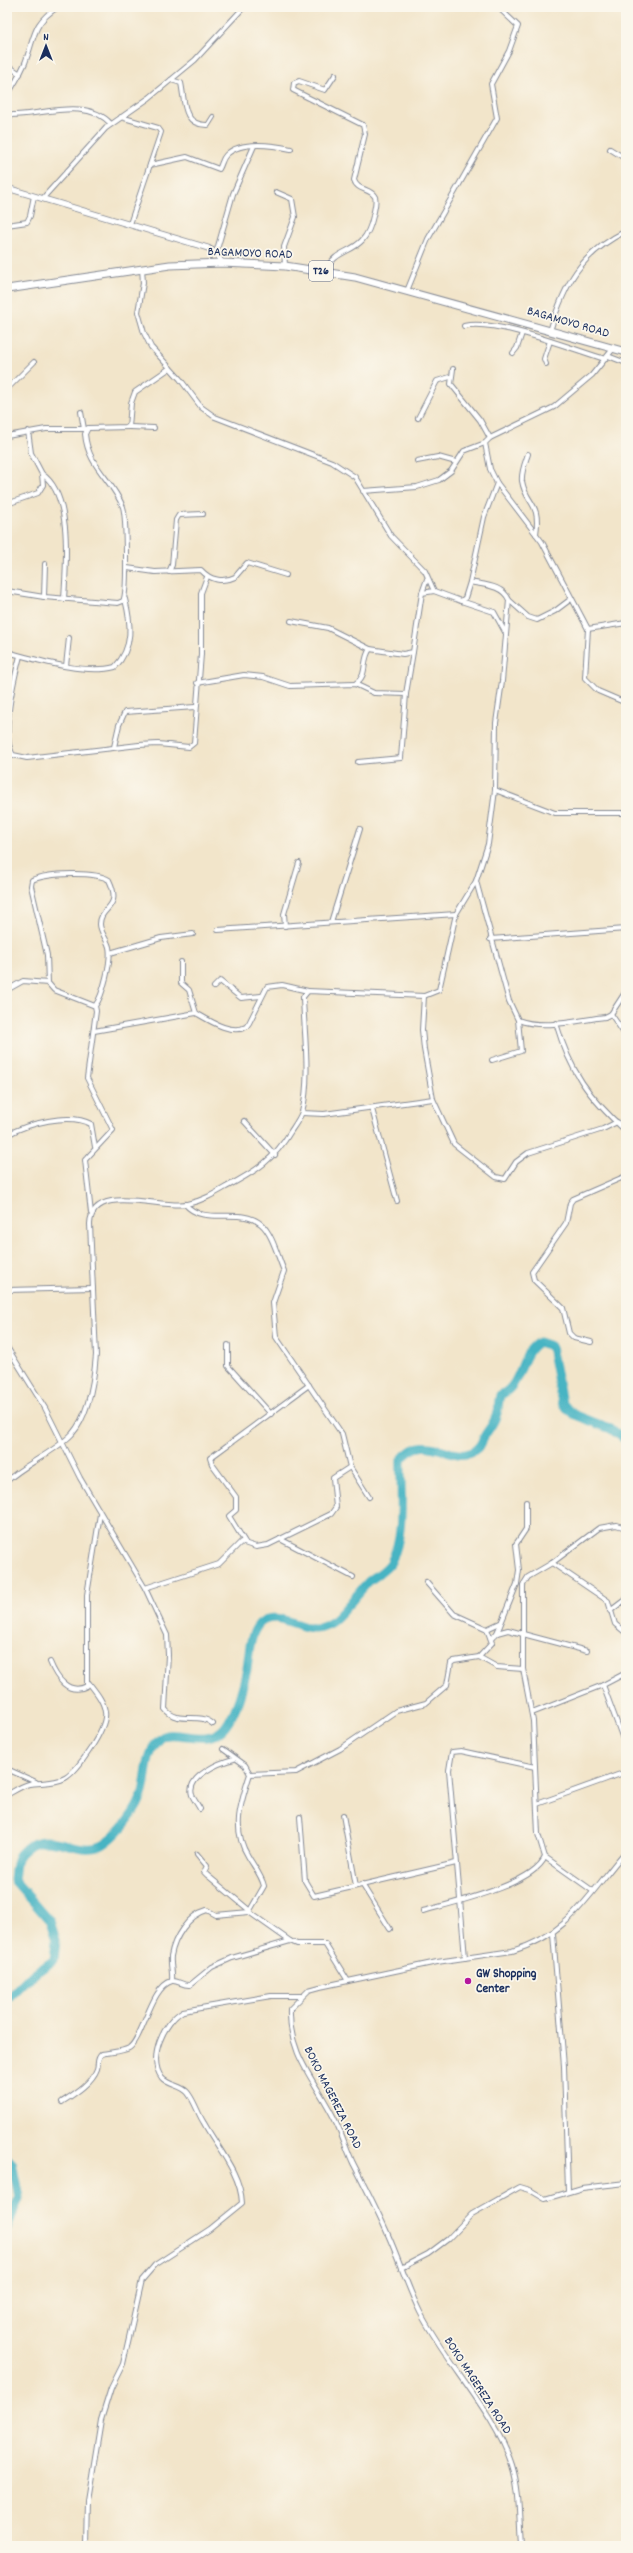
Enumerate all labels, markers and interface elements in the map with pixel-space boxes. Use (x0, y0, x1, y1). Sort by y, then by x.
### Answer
north arrow (26, 26, 66, 66)
text: N (43, 30, 49, 46)
street label: BAGAMOYO ROAD (207, 243, 293, 265)
road number: T26 (309, 261, 333, 281)
street label: BAGAMOYO ROAD (525, 302, 612, 344)
place label: GW Shopping Center (476, 1965, 537, 1999)
marker: GW Shopping Center (463, 1976, 473, 1986)
street label: BOKO MAGEREZA ROAD (298, 2043, 366, 2153)
street label: BOKO MAGEREZA ROAD (438, 2333, 516, 2439)

